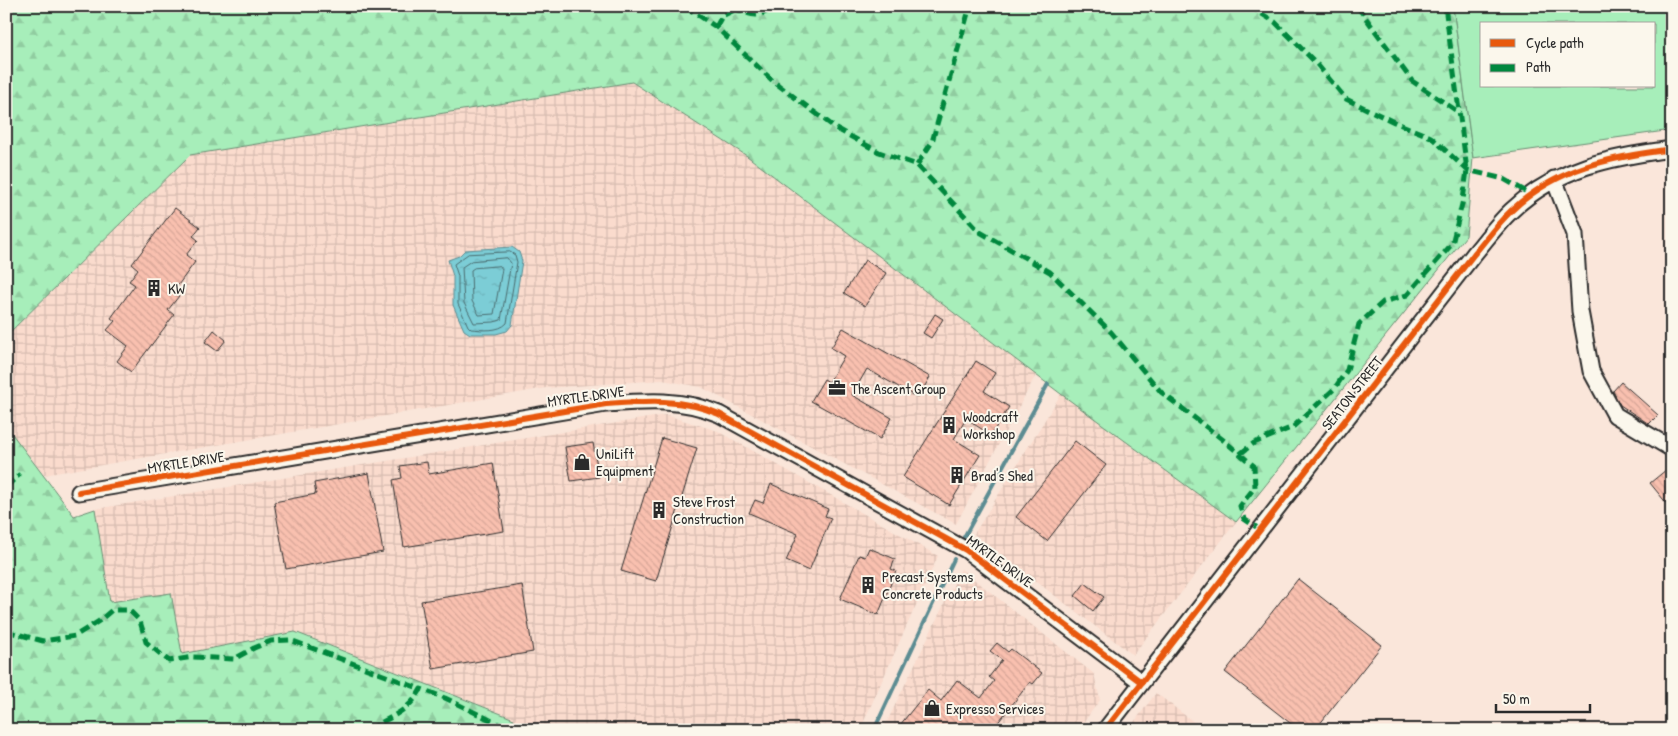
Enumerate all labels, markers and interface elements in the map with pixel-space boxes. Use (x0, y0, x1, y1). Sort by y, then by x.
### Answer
legend (1480, 22, 1656, 88)
text: Cycle path (1526, 32, 1584, 53)
text: Path (1526, 56, 1551, 77)
building icon: KW (144, 278, 164, 298)
place label: KW (168, 278, 186, 299)
street label: SEATON STREET (1316, 351, 1388, 434)
office icon: The Ascent Group (827, 378, 847, 398)
place label: The Ascent Group (851, 378, 946, 399)
street label: MYRTLE DRIVE (546, 380, 626, 412)
place label: Woodcraft Workshop (963, 406, 1019, 444)
building icon: Woodcraft Workshop (939, 415, 959, 435)
place label: UniLift Equipment (596, 443, 654, 481)
street label: MYRTLE DRIVE (146, 446, 226, 478)
shop icon: UniLift Equipment (572, 452, 592, 472)
building icon: Brad's Shed (947, 465, 967, 485)
place label: Brad's Shed (971, 465, 1033, 486)
place label: Steve Frost Construction (673, 491, 744, 529)
building icon: Steve Frost Construction (649, 500, 669, 520)
street label: MYRTLE DRIVE (962, 530, 1038, 593)
place label: Precast Systems Concrete Products (882, 566, 983, 604)
building icon: Precast Systems Concrete Products (858, 575, 878, 595)
scale bar (1496, 681, 1589, 713)
text: 50 m (1503, 688, 1530, 709)
shop icon: Expresso Services (922, 698, 942, 718)
place label: Expresso Services (946, 698, 1044, 719)

